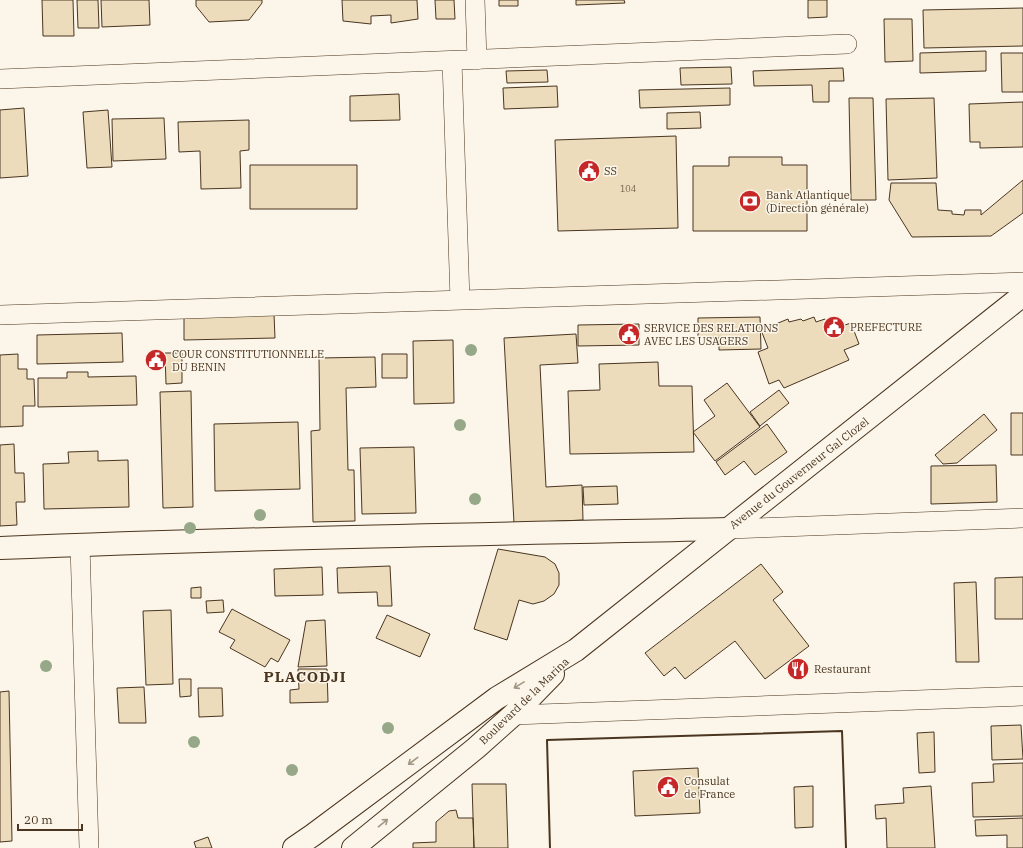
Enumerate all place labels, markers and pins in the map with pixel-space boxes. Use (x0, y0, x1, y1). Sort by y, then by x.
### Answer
public building icon: SS (576, 158, 602, 184)
place label: SS (604, 164, 617, 178)
bank icon: Bank Atlantique (Direction générale) (737, 188, 763, 214)
place label: Bank Atlantique (Direction générale) (766, 188, 869, 215)
public building icon: PREFECTURE (821, 314, 847, 340)
place label: PREFECTURE (850, 320, 922, 334)
public building icon: SERVICE DES RELATIONS AVEC LES USAGERS (616, 321, 642, 347)
place label: SERVICE DES RELATIONS AVEC LES USAGERS (644, 321, 778, 348)
public building icon: COUR CONSTITUTIONNELLE DU BENIN (143, 347, 169, 373)
place label: COUR CONSTITUTIONNELLE DU BENIN (172, 347, 324, 374)
restaurant icon: Restaurant (785, 656, 811, 682)
place label: Restaurant (814, 662, 871, 676)
public building icon: Consulat de France (655, 774, 681, 800)
place label: Consulat de France (684, 774, 735, 801)

